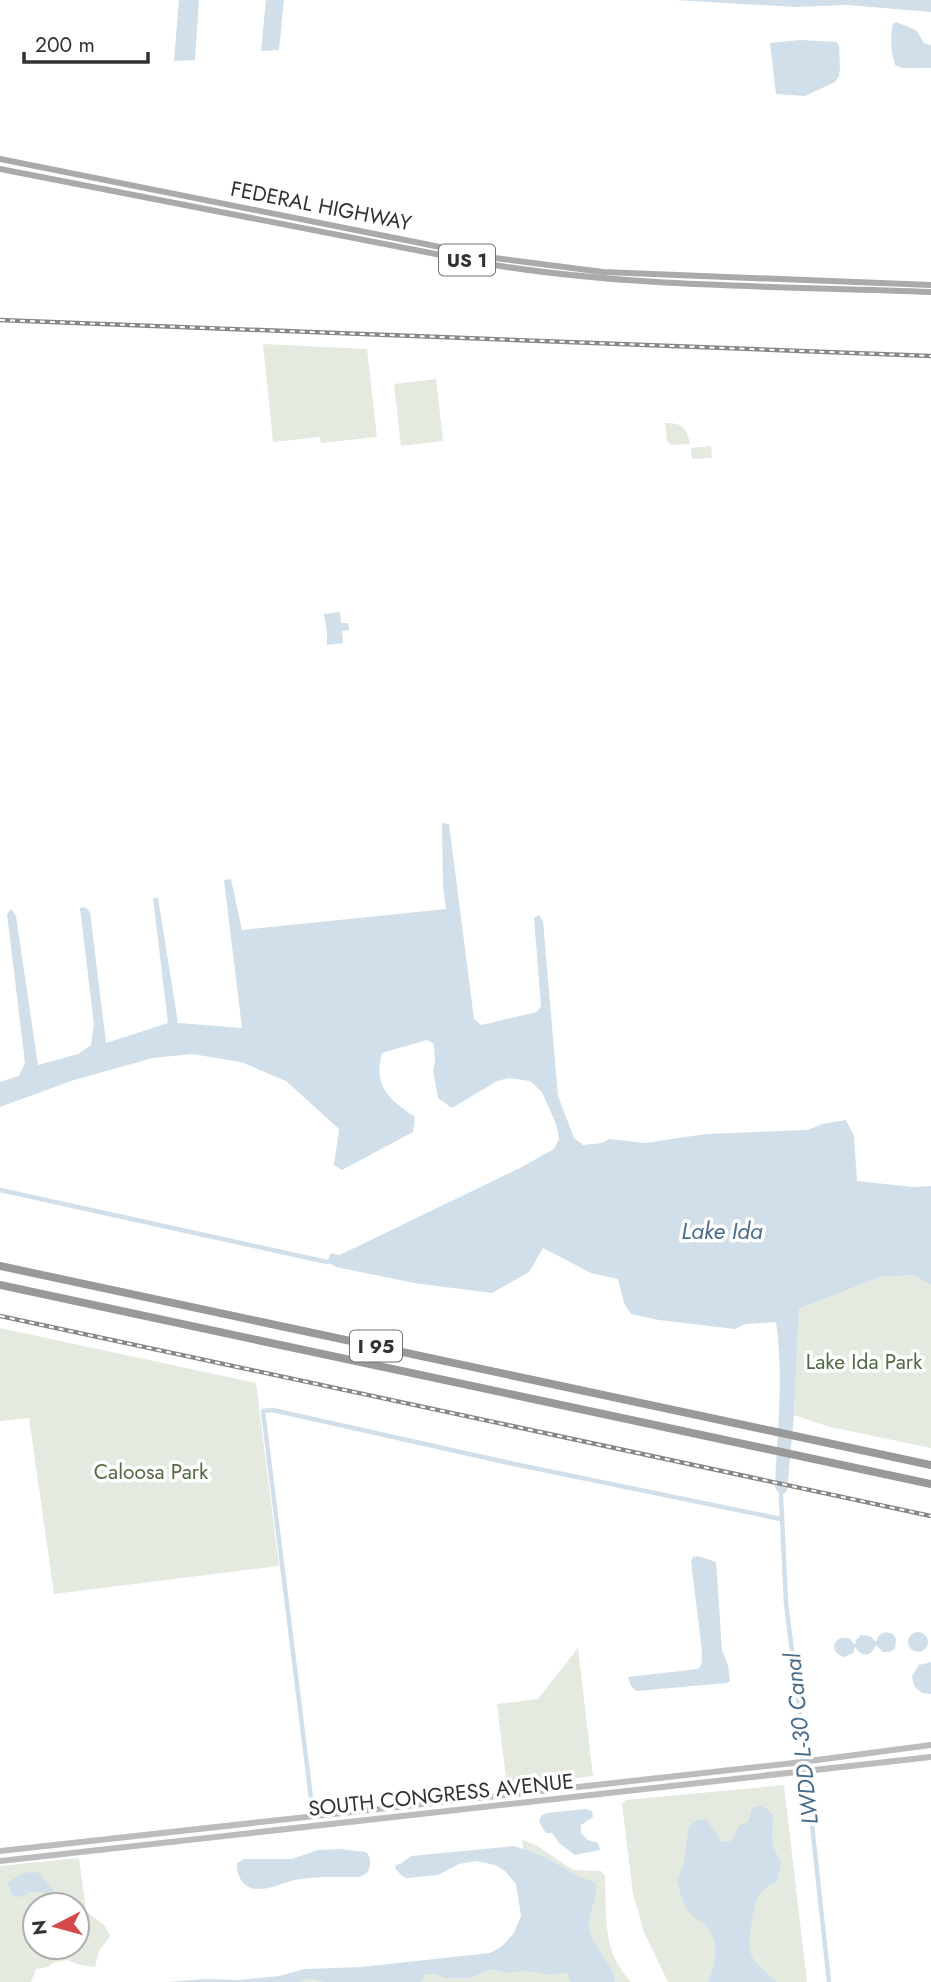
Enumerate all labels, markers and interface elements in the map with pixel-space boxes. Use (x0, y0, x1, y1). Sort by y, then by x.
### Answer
scale bar (24, 21, 149, 65)
text: 200 m (35, 30, 95, 60)
street label: FEDERAL HIGHWAY (228, 174, 414, 238)
road number: US 1 (439, 244, 495, 276)
water label: Lake Ida (681, 1214, 763, 1248)
road number: I 95 (350, 1330, 402, 1362)
park label: Lake Ida Park (806, 1347, 923, 1377)
park label: Caloosa Park (94, 1457, 209, 1487)
water label: LWDD L-30 Canal (775, 1651, 827, 1826)
street label: SOUTH CONGRESS AVENUE (307, 1766, 575, 1824)
north arrow (21, 1891, 91, 1961)
text: N (25, 1919, 54, 1937)

